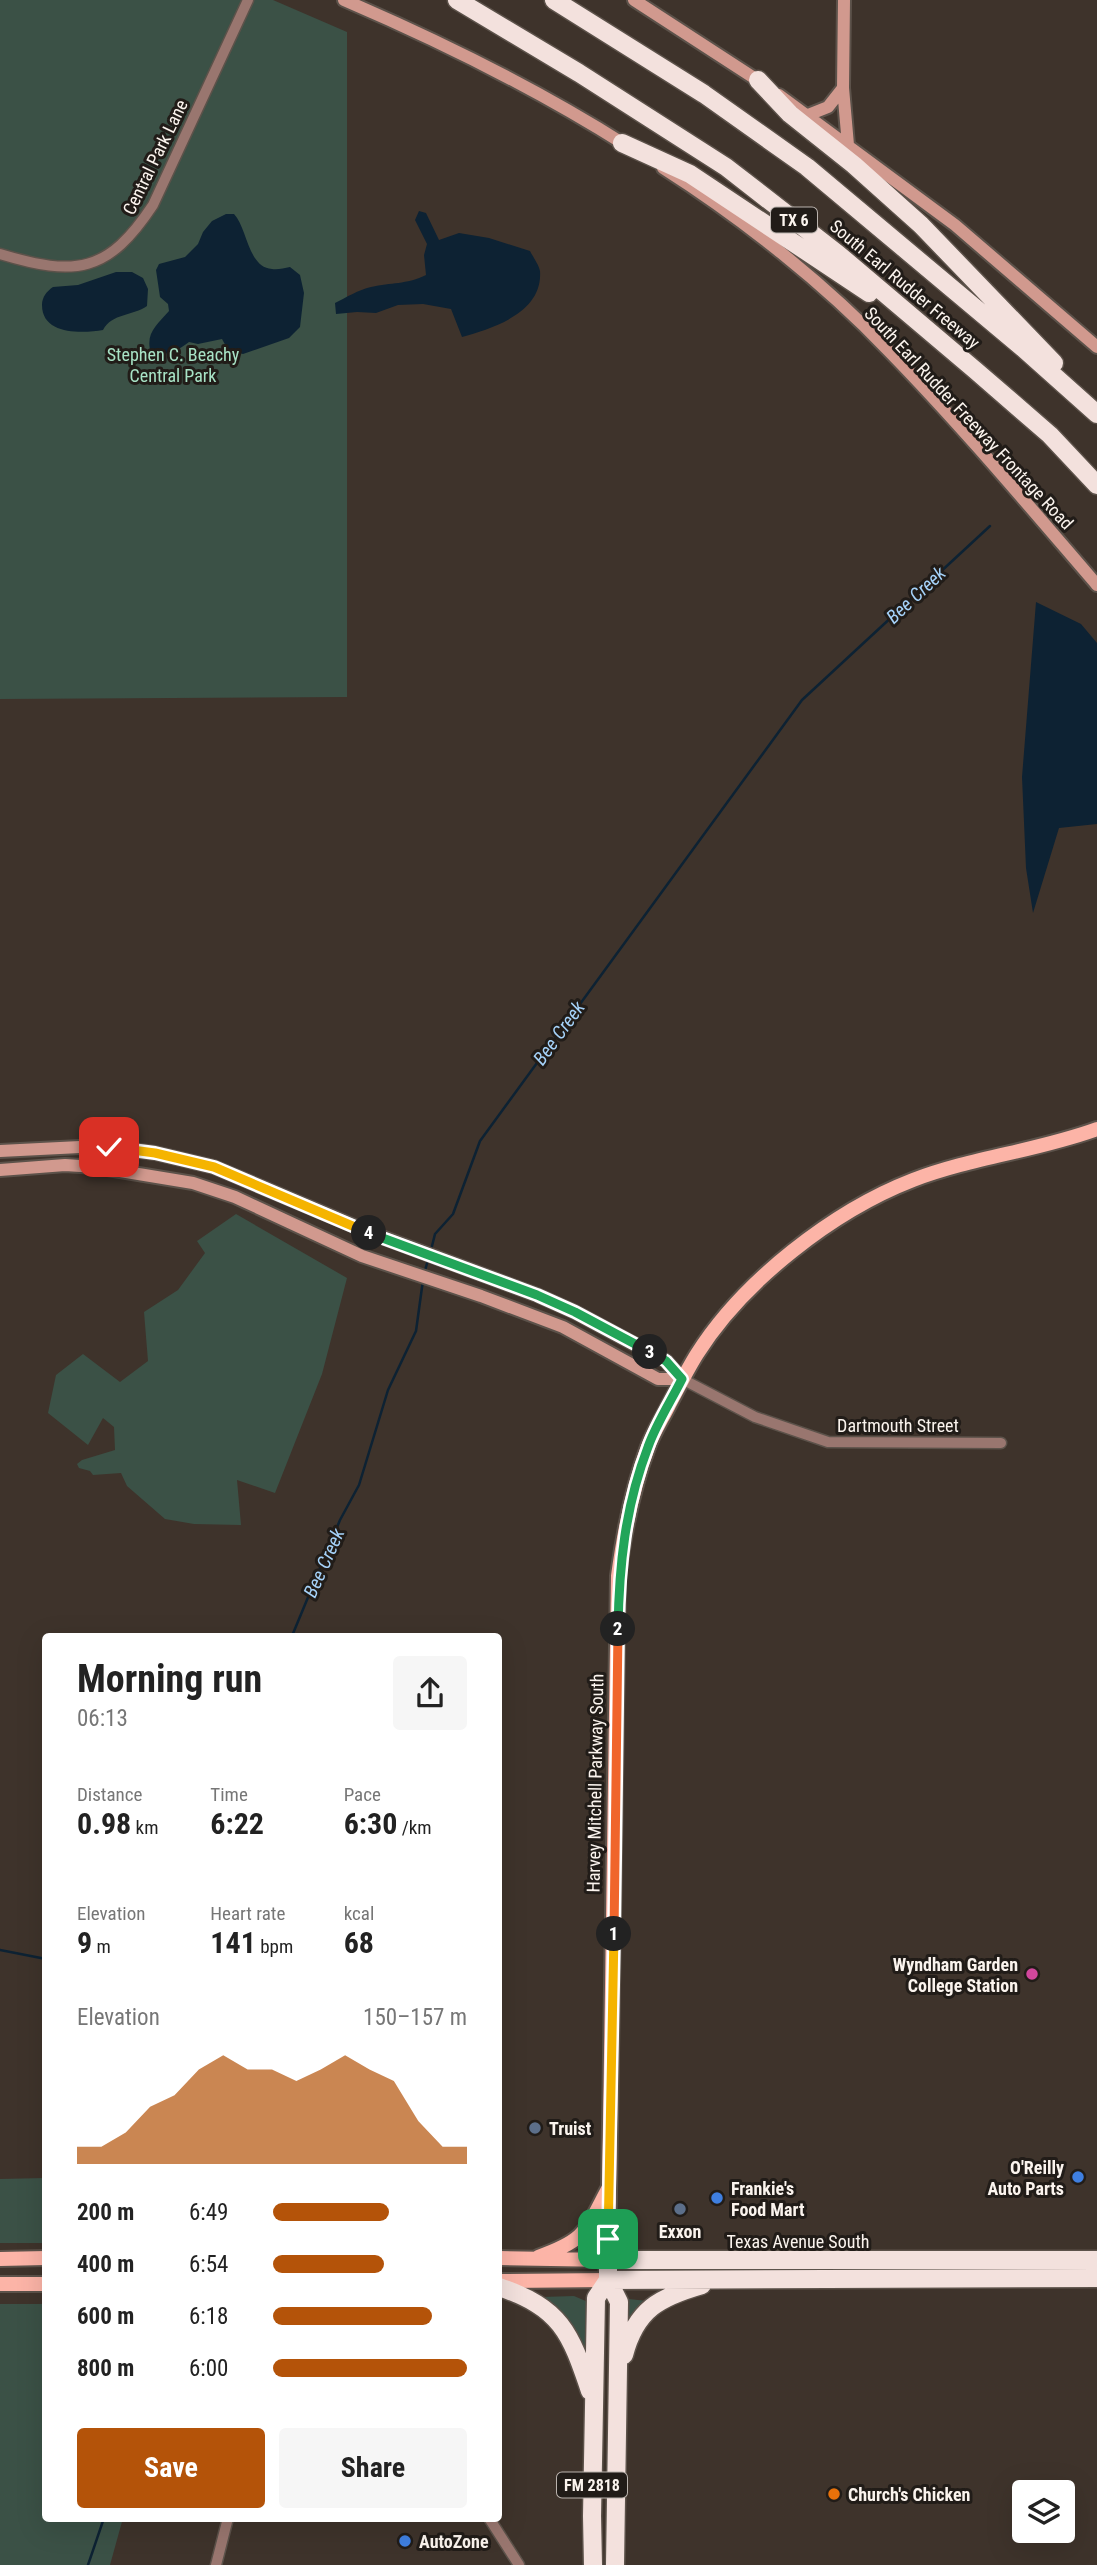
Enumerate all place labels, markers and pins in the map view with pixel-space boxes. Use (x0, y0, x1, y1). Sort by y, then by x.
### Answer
pin (79, 1117, 139, 1177)
pin: 4 (352, 1216, 386, 1250)
pin: 3 (632, 1334, 668, 1370)
pin: 2 (600, 1612, 636, 1646)
pin: 1 (596, 1916, 632, 1952)
place label: Wyndham Garden College Station (893, 1954, 1018, 1996)
marker: Wyndham Garden College Station (1024, 1966, 1040, 1982)
place label: Truist (549, 2118, 592, 2139)
marker: Truist (527, 2120, 543, 2136)
place label: O'Reilly Auto Parts (987, 2157, 1064, 2199)
marker: O'Reilly Auto Parts (1070, 2169, 1086, 2185)
place label: Frankie's Food Mart (731, 2178, 805, 2220)
marker: Frankie's Food Mart (709, 2190, 725, 2206)
marker: Exxon (672, 2201, 688, 2217)
pin (578, 2209, 638, 2269)
place label: Exxon (659, 2221, 701, 2242)
place label: Church's Chicken (848, 2484, 970, 2505)
marker: Church's Chicken (826, 2486, 842, 2502)
place label: AutoZone (419, 2531, 489, 2552)
marker: AutoZone (397, 2533, 413, 2549)

